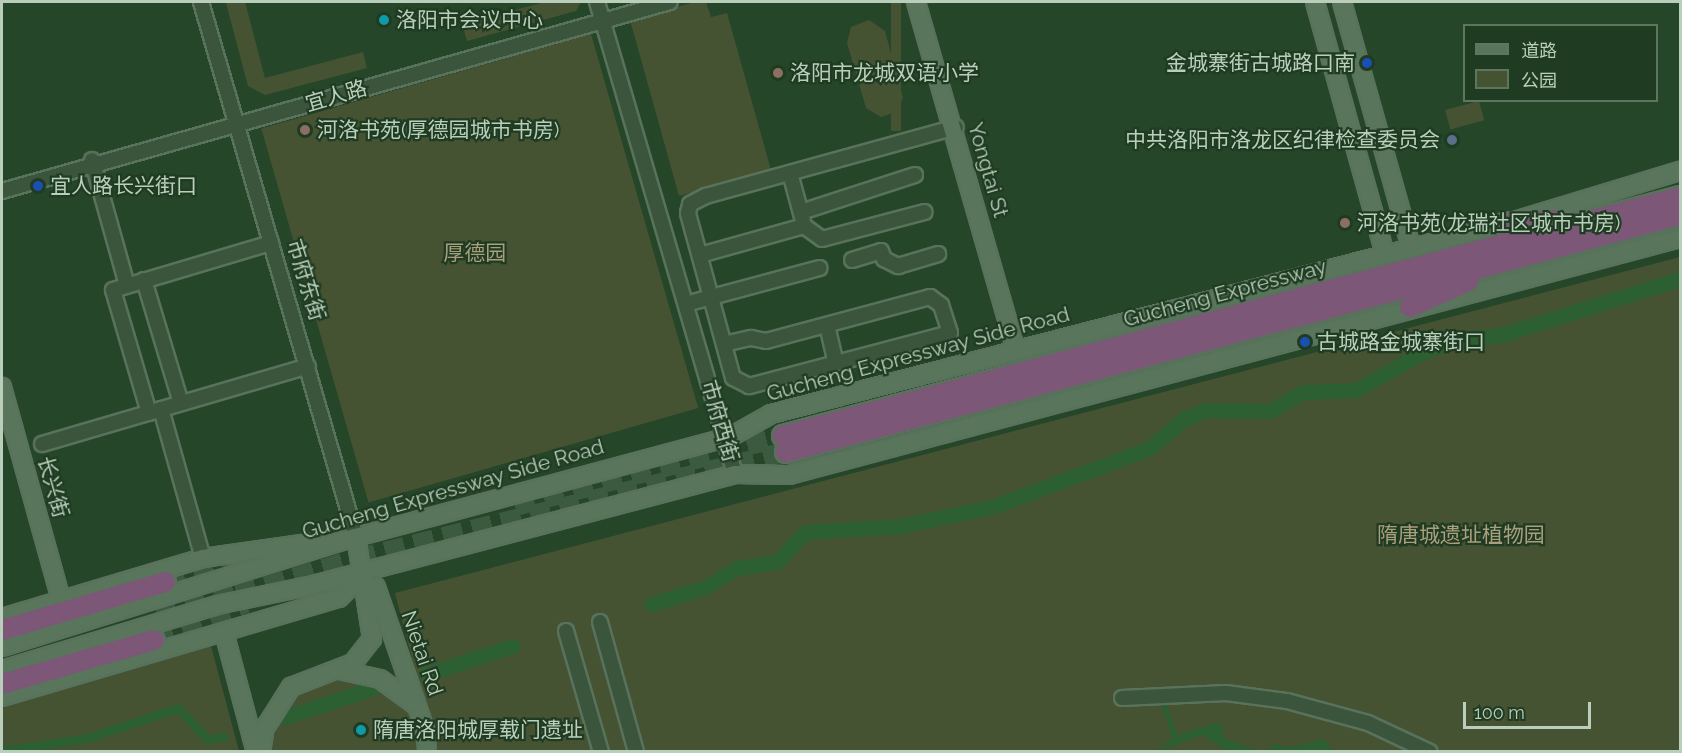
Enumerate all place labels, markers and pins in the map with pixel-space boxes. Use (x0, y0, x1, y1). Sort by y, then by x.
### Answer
place label: 洛阳市会议中心 (396, 7, 543, 33)
marker: 洛阳市会议中心 (377, 13, 391, 27)
place label: 金城寨街古城路口南 (1166, 50, 1355, 76)
marker: 金城寨街古城路口南 (1360, 56, 1374, 70)
place label: 洛阳市龙城双语小学 (790, 60, 979, 86)
marker: 洛阳市龙城双语小学 (771, 66, 785, 80)
place label: 河洛书苑(厚德园城市书房) (317, 117, 559, 143)
marker: 河洛书苑(厚德园城市书房) (298, 123, 312, 137)
place label: 中共洛阳市洛龙区纪律检查委员会 (1125, 127, 1440, 153)
marker: 中共洛阳市洛龙区纪律检查委员会 (1445, 133, 1459, 147)
place label: 宜人路长兴街口 (50, 173, 197, 199)
marker: 宜人路长兴街口 (31, 179, 45, 193)
place label: 河洛书苑(龙瑞社区城市书房) (1357, 210, 1620, 236)
marker: 河洛书苑(龙瑞社区城市书房) (1338, 216, 1352, 230)
place label: 古城路金城寨街口 (1317, 329, 1485, 355)
marker: 古城路金城寨街口 (1298, 335, 1312, 349)
place label: 隋唐洛阳城厚载门遗址 (373, 717, 583, 743)
marker: 隋唐洛阳城厚载门遗址 (354, 723, 368, 737)

